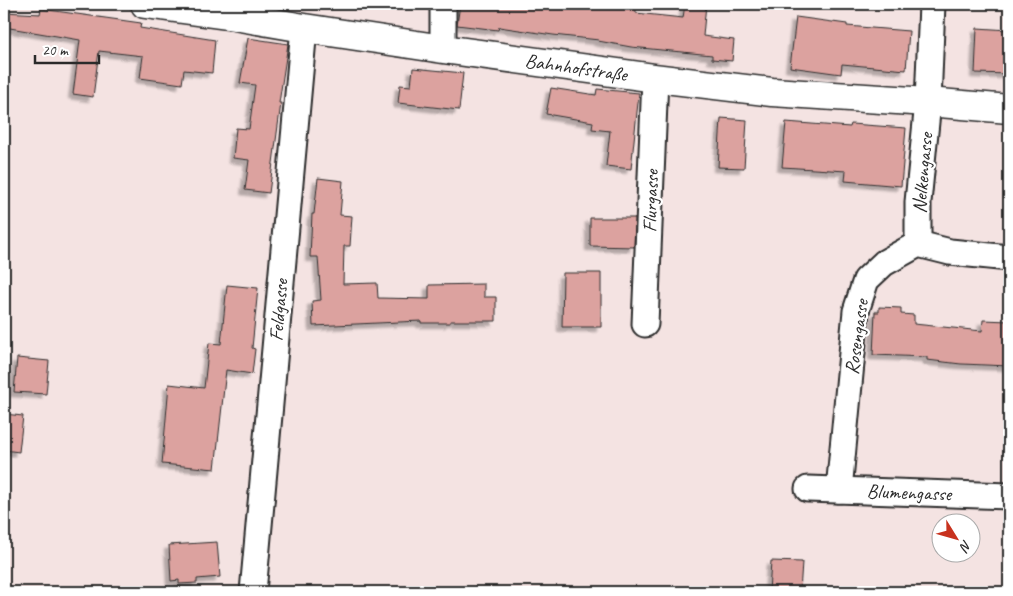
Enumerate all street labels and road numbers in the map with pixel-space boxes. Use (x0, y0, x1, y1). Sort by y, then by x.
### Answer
street label: Bahnhofstraße (523, 48, 630, 87)
street label: Nelkengasse (907, 130, 939, 214)
street label: Flurgasse (637, 168, 664, 233)
street label: Feldgasse (263, 277, 294, 342)
street label: Rosengasse (839, 297, 874, 376)
street label: Blumengasse (866, 479, 953, 507)

